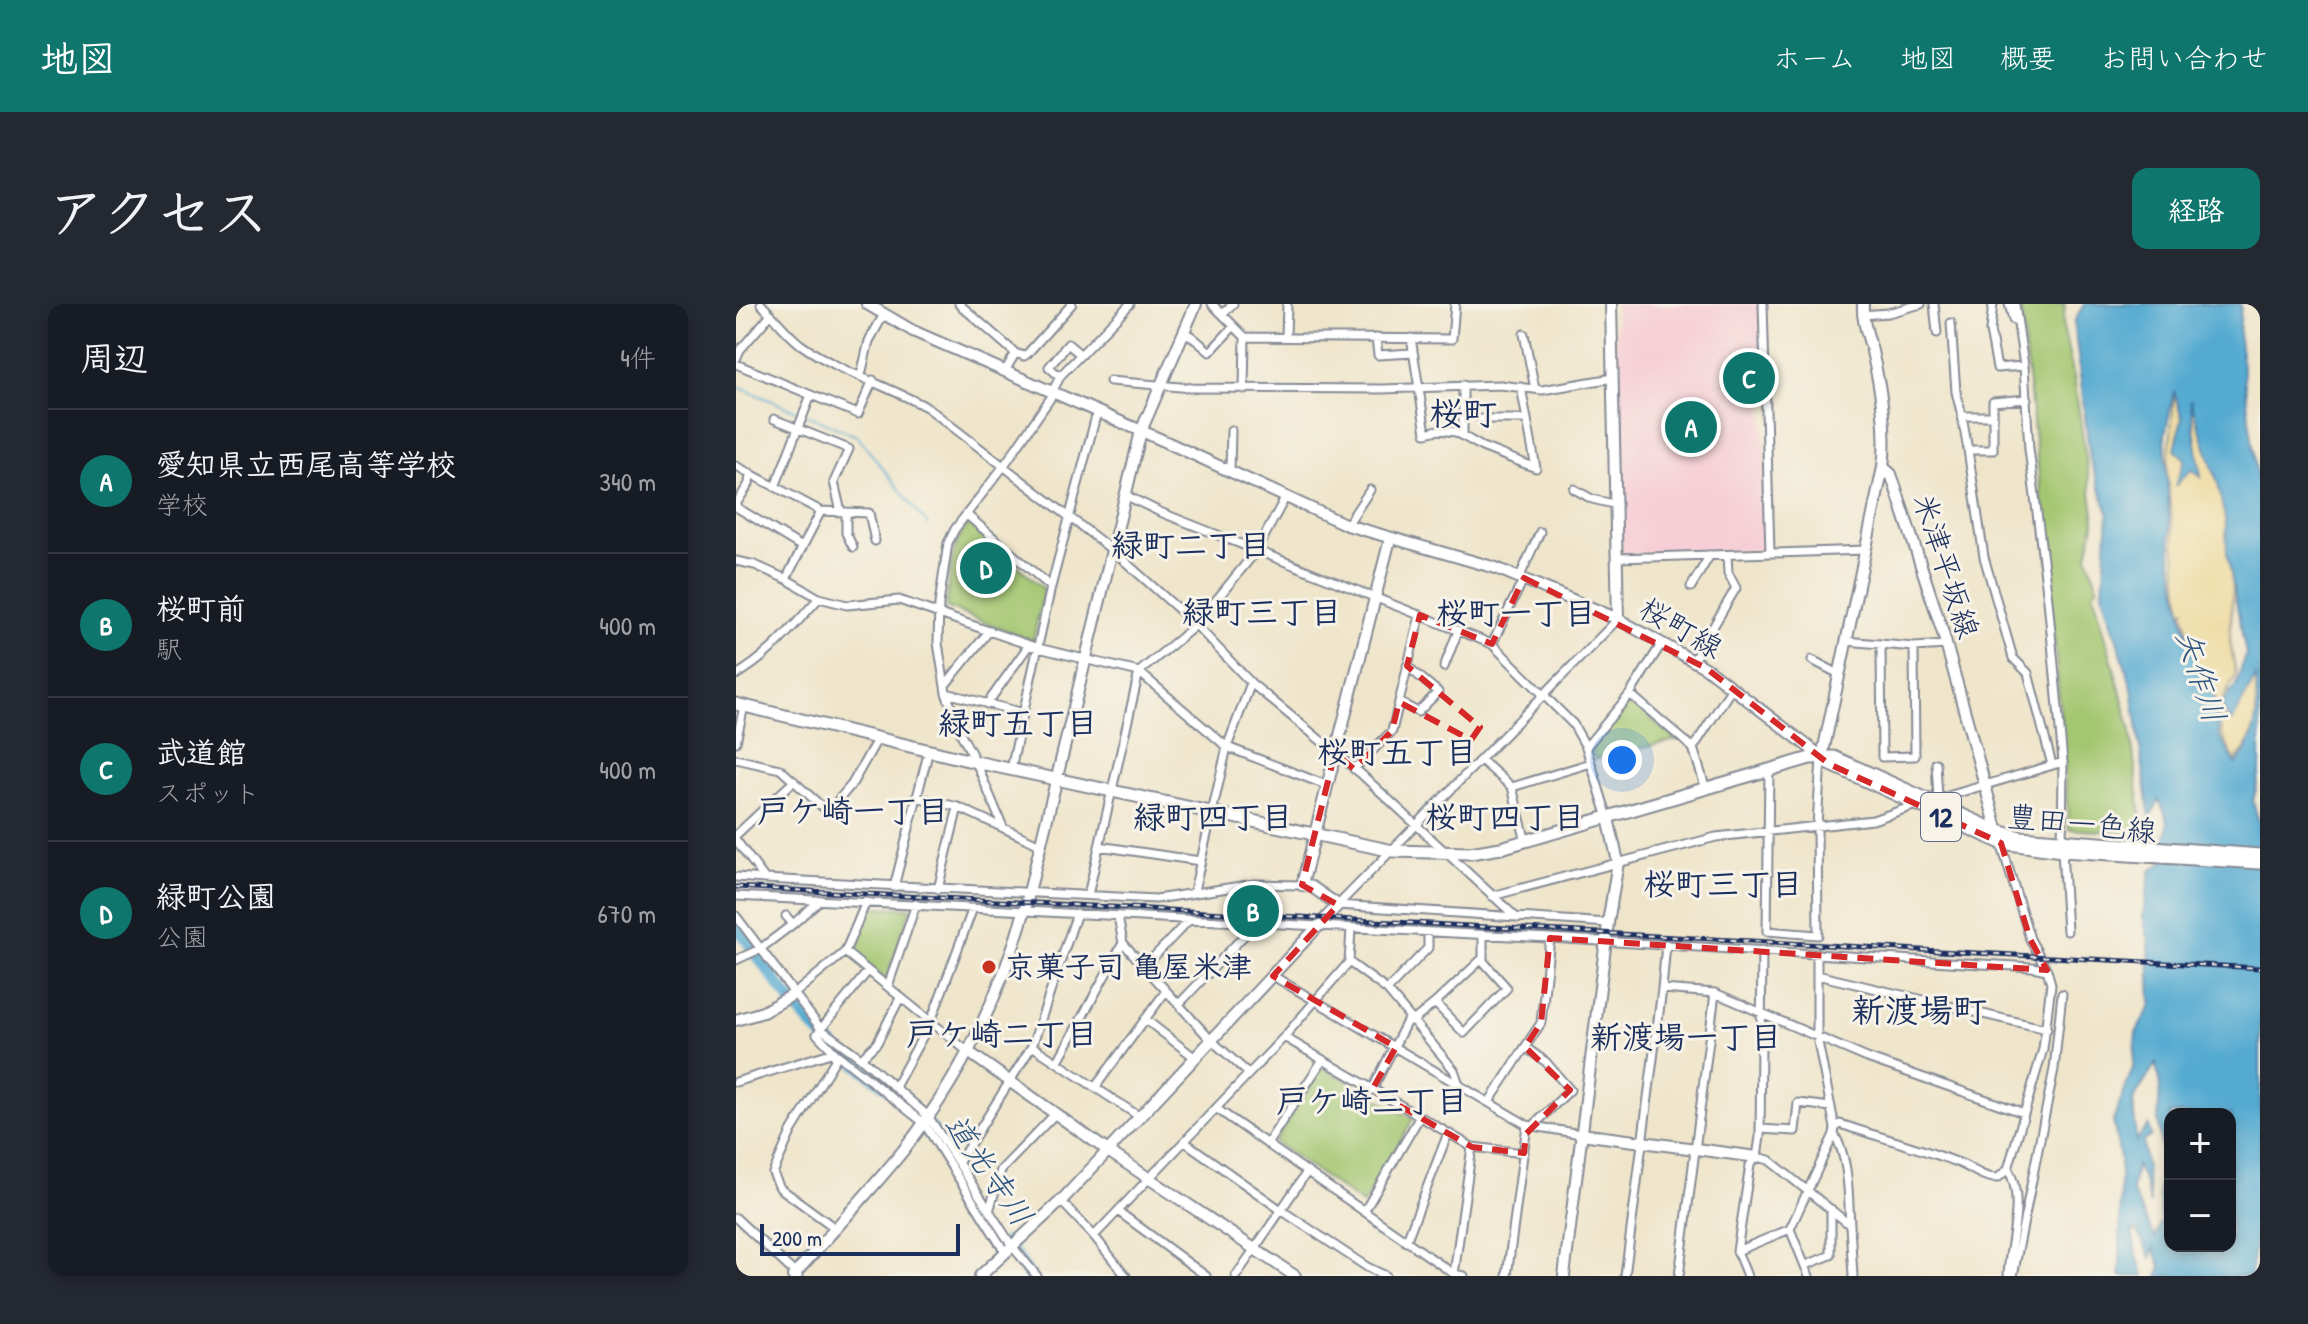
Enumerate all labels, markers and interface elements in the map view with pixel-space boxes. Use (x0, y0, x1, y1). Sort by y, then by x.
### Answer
text: 地図 (40, 32, 116, 84)
text: ホーム (1773, 39, 1856, 77)
text: 地図 (1900, 39, 1956, 77)
text: 概要 (2000, 39, 2056, 77)
text: お問い合わせ (2100, 39, 2268, 77)
button: 経路 (2132, 168, 2260, 249)
text: アクセス (48, 174, 269, 249)
text: 周辺 (80, 335, 148, 381)
text: 4件 (620, 340, 656, 375)
pin: C (1723, 348, 1775, 408)
district label: 桜町 (1429, 390, 1497, 436)
pin: A (1665, 397, 1717, 457)
text: 愛知県立西尾高等学校 (156, 444, 456, 484)
text: A (100, 464, 112, 499)
text: 340 m (599, 464, 656, 499)
text: 学校 (156, 487, 208, 522)
street label: 米津平坂線 (1905, 488, 1989, 643)
district label: 緑町二丁目 (1111, 523, 1271, 566)
pin: D (960, 538, 1012, 598)
street label: 桜町線 (1633, 587, 1730, 667)
text: 桜町前 (156, 588, 246, 628)
district label: 緑町三丁目 (1182, 590, 1342, 633)
district label: 桜町一丁目 (1436, 591, 1596, 634)
text: B (99, 608, 113, 643)
text: 400 m (599, 608, 656, 643)
water label: 矢作川 (2166, 624, 2237, 728)
text: 駅 (156, 631, 182, 666)
district label: 緑町五丁目 (938, 701, 1098, 744)
district label: 桜町五丁目 (1317, 730, 1477, 773)
text: 武道館 (156, 732, 246, 772)
your location (1602, 740, 1642, 780)
text: C (99, 752, 113, 787)
text: 400 m (599, 752, 656, 787)
text: スポット (156, 775, 260, 810)
district label: 戸ケ崎一丁目 (757, 789, 949, 832)
road number: 12 (1921, 793, 1961, 841)
district label: 緑町四丁目 (1133, 795, 1293, 838)
district label: 桜町四丁目 (1425, 795, 1585, 838)
street label: 豊田一色線 (2005, 795, 2159, 851)
district label: 桜町三丁目 (1643, 862, 1803, 905)
text: 緑町公園 (156, 876, 276, 916)
pin: B (1227, 881, 1279, 941)
text: D (100, 896, 112, 931)
text: 670 m (597, 896, 656, 931)
text: 公園 (156, 919, 208, 954)
place label: 京菓子司 亀屋米津 (1005, 946, 1252, 986)
marker: 京菓子司 亀屋米津 (980, 958, 998, 976)
district label: 新渡場町 (1851, 987, 1987, 1033)
district label: 戸ケ崎二丁目 (906, 1012, 1098, 1055)
district label: 新渡場一丁目 (1590, 1015, 1782, 1058)
district label: 戸ケ崎三丁目 (1276, 1079, 1468, 1122)
water label: 道光寺川 (935, 1105, 1044, 1234)
map controls (2164, 1108, 2236, 1252)
button: + (2164, 1108, 2236, 1180)
button: − (2164, 1180, 2236, 1252)
scale bar (760, 1220, 960, 1256)
text: 200 m (772, 1223, 822, 1253)

